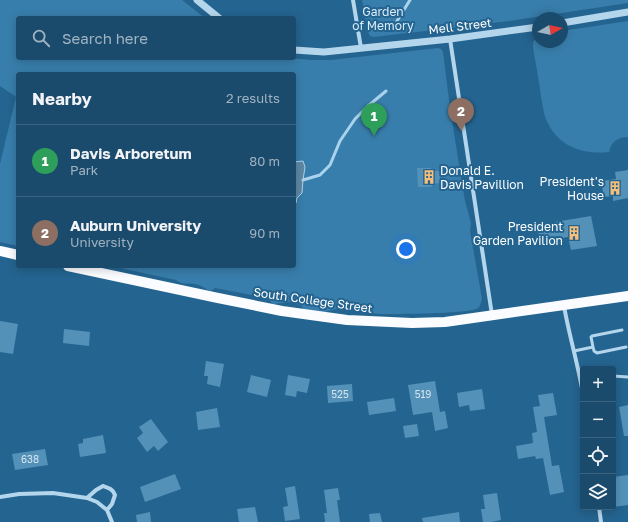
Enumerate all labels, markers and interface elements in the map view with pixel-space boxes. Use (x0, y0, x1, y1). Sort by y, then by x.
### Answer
park label: Garden of Memory (352, 4, 414, 33)
north arrow (532, 12, 568, 48)
street label: Mell Street (428, 15, 493, 37)
search box (16, 16, 296, 60)
icon: search (30, 27, 52, 49)
text: Search here (62, 29, 148, 47)
text: Nearby (32, 88, 92, 109)
text: 2 results (226, 90, 280, 106)
pin: 2 (448, 98, 474, 131)
pin: 1 (361, 103, 387, 136)
text: Davis Arboretum (70, 144, 192, 162)
text: 1 (42, 153, 48, 169)
text: 80 m (249, 153, 280, 169)
text: Park (70, 162, 98, 178)
place label: Donald E. Davis Pavillion (440, 163, 524, 192)
building icon: Donald E. Davis Pavillion (421, 169, 437, 185)
place label: President's House (540, 174, 604, 203)
building icon: President's House (607, 180, 623, 196)
text: Auburn University (70, 216, 201, 234)
place label: President Garden Pavilion (473, 219, 563, 248)
text: 2 (41, 225, 49, 241)
text: 90 m (249, 225, 280, 241)
building icon: President Garden Pavilion (566, 225, 582, 241)
text: University (70, 234, 134, 250)
your location (396, 239, 416, 259)
street label: South College Street (253, 284, 374, 316)
map controls (580, 366, 616, 510)
button: + (580, 366, 616, 402)
house number: 525 (331, 388, 349, 400)
house number: 519 (415, 388, 431, 400)
button: − (580, 402, 616, 438)
button: locate (580, 438, 616, 474)
house number: 638 (21, 453, 39, 465)
button: layers (580, 474, 616, 510)

